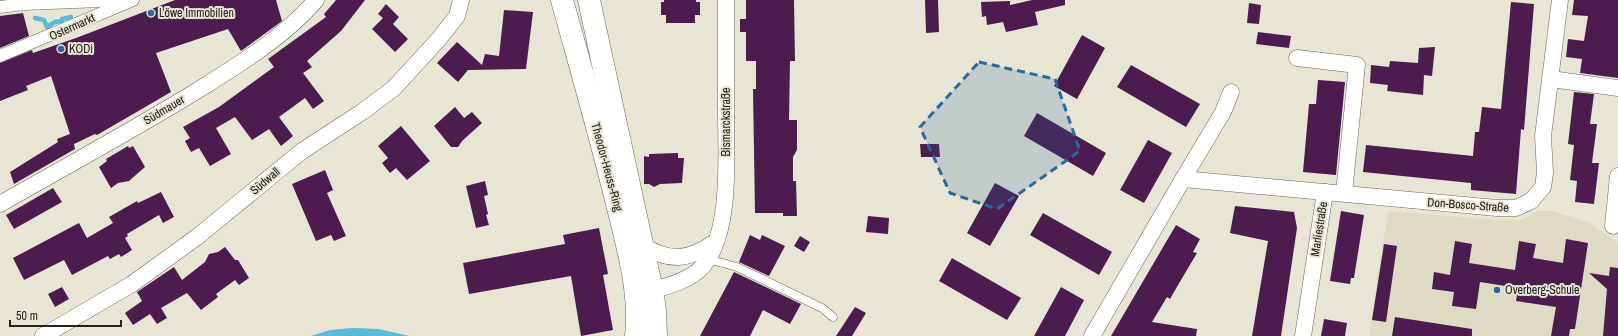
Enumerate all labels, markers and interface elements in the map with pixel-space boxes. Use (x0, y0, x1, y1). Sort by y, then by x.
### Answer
place label: Löwe Immobilien (159, 5, 234, 21)
marker: Löwe Immobilien (146, 8, 156, 18)
street label: Ostermarkt (47, 10, 98, 44)
place label: KODi (69, 41, 93, 57)
marker: KODi (56, 44, 66, 54)
street label: Bismarckstraße (718, 88, 734, 156)
street label: Südmauer (140, 91, 188, 129)
street label: Theodor-Heuss-Ring (587, 121, 627, 214)
street label: Südwall (247, 164, 283, 198)
street label: Don-Bosco-Straße (1427, 194, 1509, 216)
street label: Marliestraße (1307, 200, 1331, 258)
place label: Overberg-Schule (1505, 282, 1579, 298)
marker: Overberg-Schule (1492, 285, 1502, 295)
scale bar (10, 302, 121, 328)
text: 50 m (16, 308, 38, 324)

